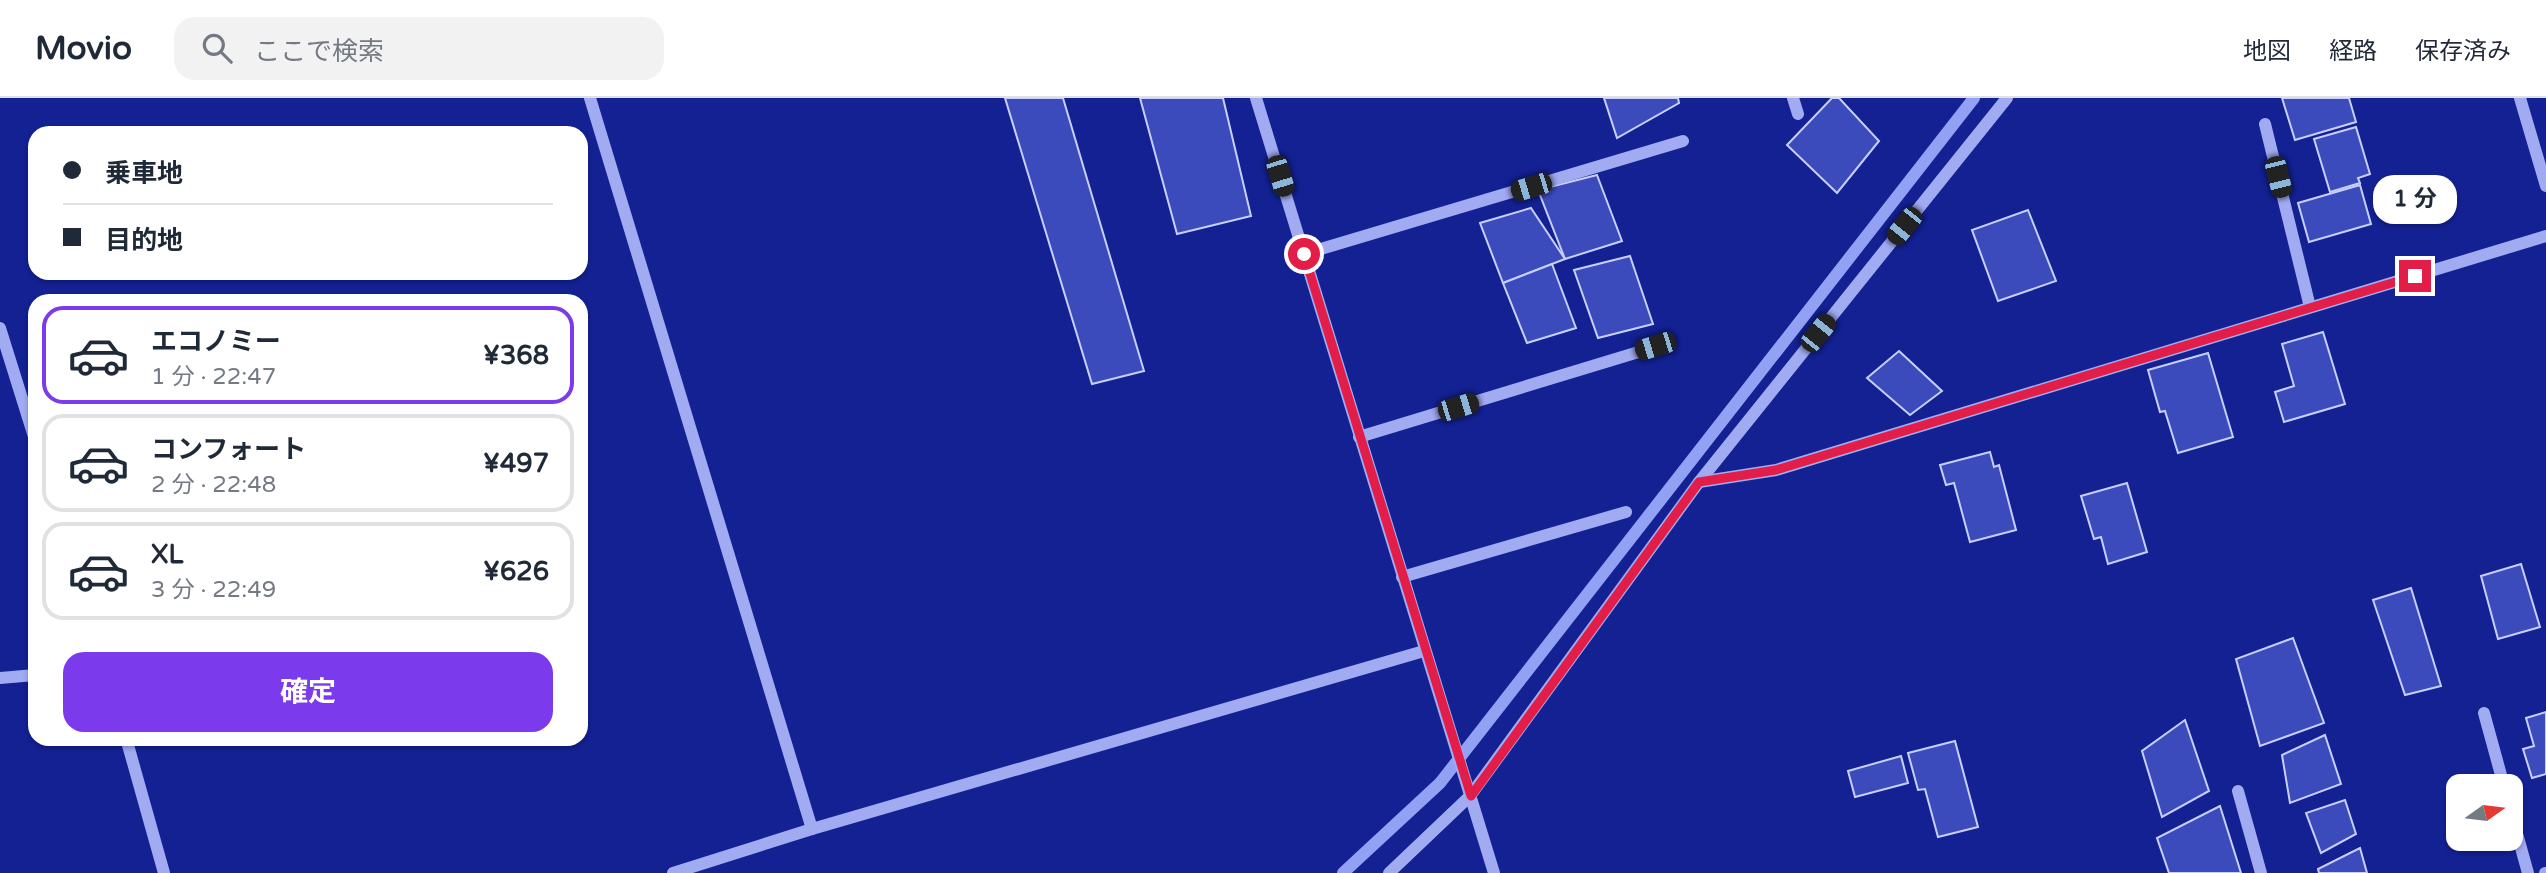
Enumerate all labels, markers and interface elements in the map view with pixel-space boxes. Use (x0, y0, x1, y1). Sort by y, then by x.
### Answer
search box (174, 17, 664, 80)
text: Movio (35, 29, 132, 68)
icon: search (198, 29, 236, 67)
text: ここで検索 (254, 36, 384, 67)
text: 地図 (2243, 37, 2291, 66)
text: 経路 (2329, 37, 2377, 66)
text: 保存済み (2415, 37, 2511, 66)
car (1264, 153, 1297, 199)
car (2263, 154, 2294, 200)
text: 乗車地 (105, 158, 183, 189)
car (1508, 171, 1555, 203)
callout: 1 分 (2373, 174, 2457, 223)
text: 1 分 (2393, 185, 2437, 213)
car (1883, 203, 1926, 249)
text: 目的地 (105, 225, 183, 256)
route start (1288, 238, 1320, 270)
route end (2399, 260, 2431, 292)
car (1797, 310, 1840, 356)
icon: car (67, 324, 130, 387)
text: エコノミー (151, 326, 281, 357)
car (1632, 330, 1679, 362)
text: ¥368 (483, 340, 549, 371)
text: 1 分 · 22:47 (151, 363, 276, 391)
car (1435, 391, 1482, 423)
icon: car (67, 432, 130, 495)
text: コンフォート (151, 434, 306, 465)
text: ¥497 (483, 448, 549, 479)
text: 2 分 · 22:48 (151, 471, 276, 499)
text: XL (151, 539, 183, 570)
icon: car (67, 540, 130, 603)
text: ¥626 (483, 556, 549, 587)
text: 3 分 · 22:49 (151, 576, 276, 604)
button: 確定 (63, 652, 553, 732)
north arrow (2446, 774, 2524, 850)
map controls (2446, 774, 2523, 851)

